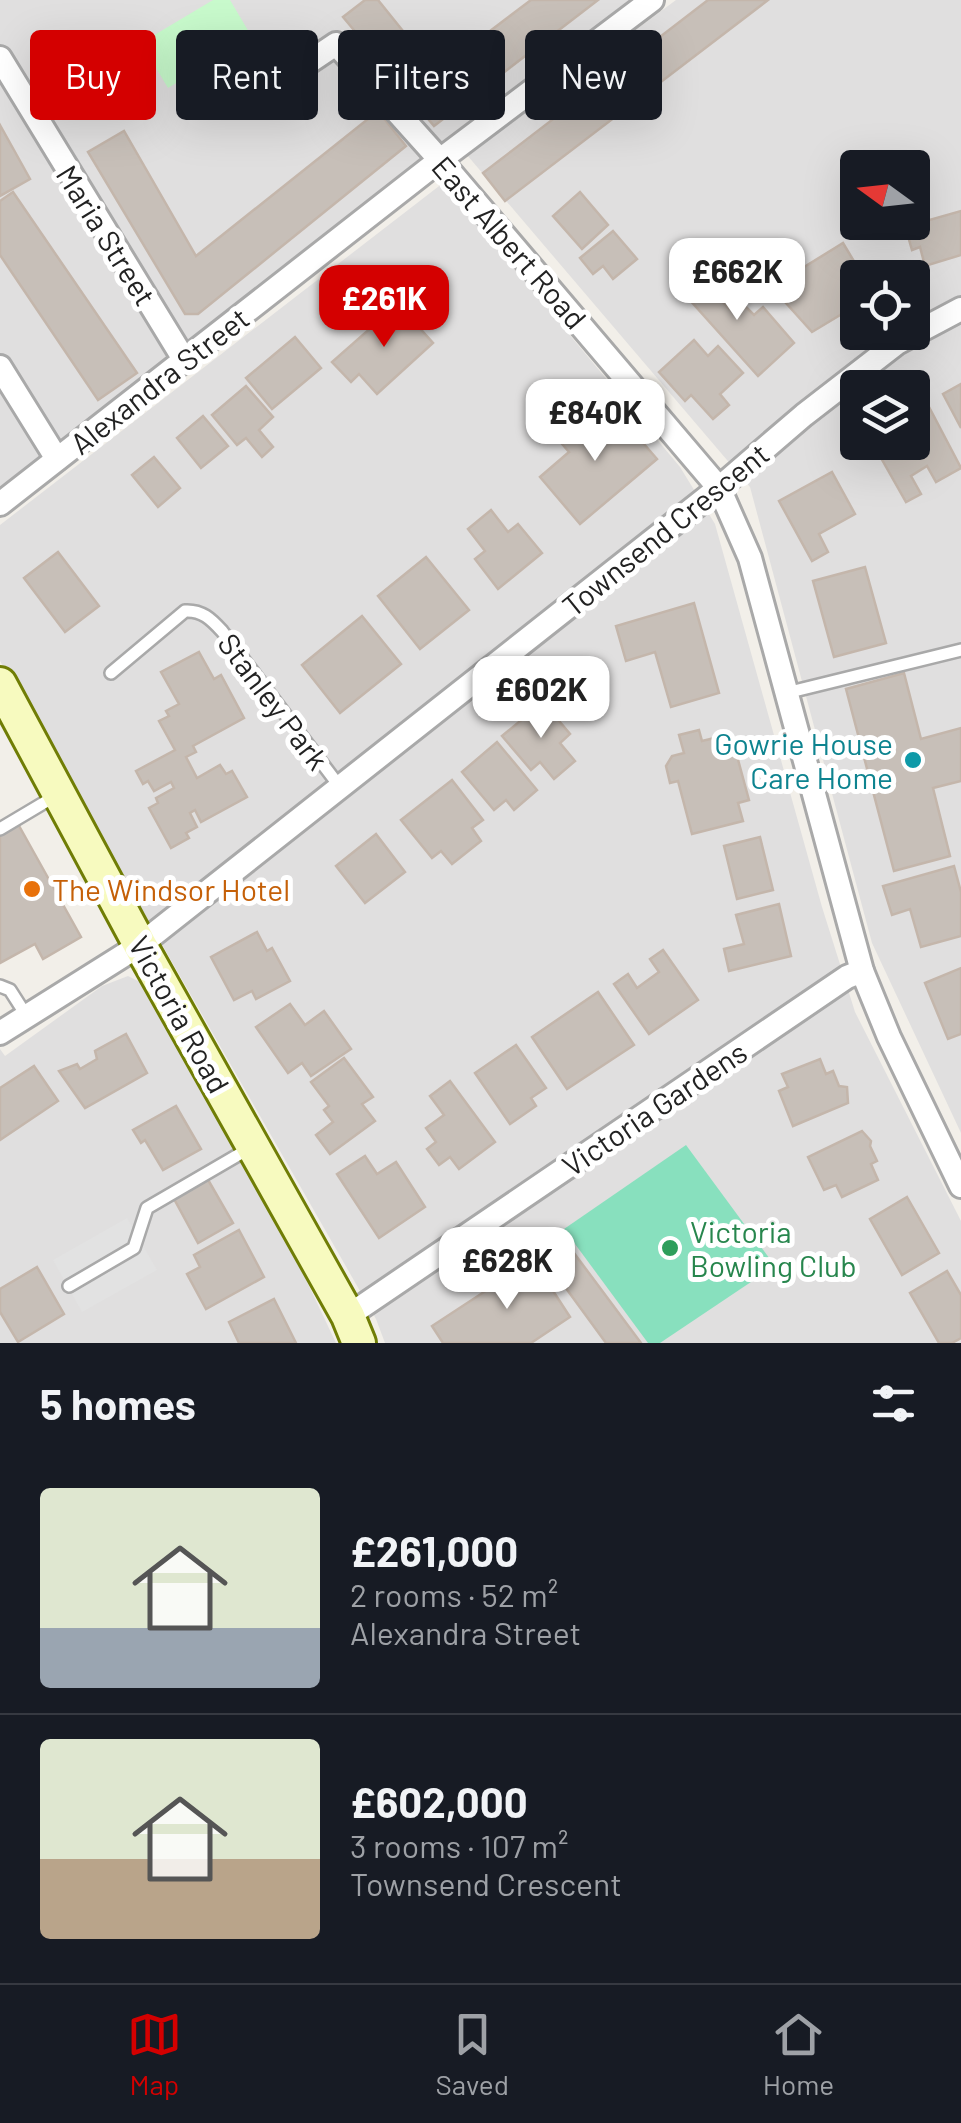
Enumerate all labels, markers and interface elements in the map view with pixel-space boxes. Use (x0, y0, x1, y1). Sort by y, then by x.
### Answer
chip: Buy (30, 30, 156, 120)
chip: Rent (176, 30, 318, 120)
chip: Filters (338, 30, 505, 120)
chip: New (525, 30, 662, 120)
street label: East Albert Road (425, 148, 595, 336)
north arrow (840, 150, 930, 240)
map controls (840, 150, 930, 460)
street label: Maria Street (50, 158, 164, 312)
pin: £662K (667, 238, 807, 323)
text: £662K (691, 251, 783, 289)
button: locate (840, 260, 930, 350)
pin: £261K (314, 265, 454, 350)
text: £261K (341, 278, 427, 316)
street label: Alexandra Street (63, 299, 255, 461)
button: layers (840, 370, 930, 460)
pin: £840K (525, 379, 665, 464)
text: £840K (548, 392, 642, 430)
street label: Townsend Crescent (555, 435, 775, 623)
street label: Stanley Park (211, 626, 337, 776)
pin: £602K (471, 656, 611, 741)
text: £602K (495, 669, 588, 707)
place label: Gowrie House Care Home (714, 725, 893, 795)
marker: Gowrie House Care Home (902, 749, 924, 771)
place label: The Windsor Hotel (52, 871, 290, 907)
marker: The Windsor Hotel (21, 878, 43, 900)
street label: Victoria Road (122, 929, 238, 1099)
street label: Victoria Gardens (555, 1033, 753, 1183)
place label: Victoria Bowling Club (690, 1213, 857, 1283)
pin: £628K (437, 1227, 577, 1312)
marker: Victoria Bowling Club (659, 1237, 681, 1259)
text: £628K (461, 1240, 553, 1278)
icon: filters (866, 1376, 921, 1431)
text: 5 homes (40, 1378, 196, 1428)
text: £261,000 (350, 1525, 518, 1575)
icon: home (120, 1528, 240, 1648)
text: 2 rooms · 52 m² (350, 1575, 558, 1613)
text: Alexandra Street (350, 1613, 581, 1651)
text: £602,000 (350, 1776, 528, 1826)
icon: home (120, 1779, 240, 1899)
text: 3 rooms · 107 m² (350, 1826, 568, 1864)
text: Townsend Crescent (350, 1864, 622, 1902)
tab: Map (127, 2007, 182, 2101)
tab: Saved (436, 2007, 509, 2101)
tab: Home (763, 2007, 834, 2101)

